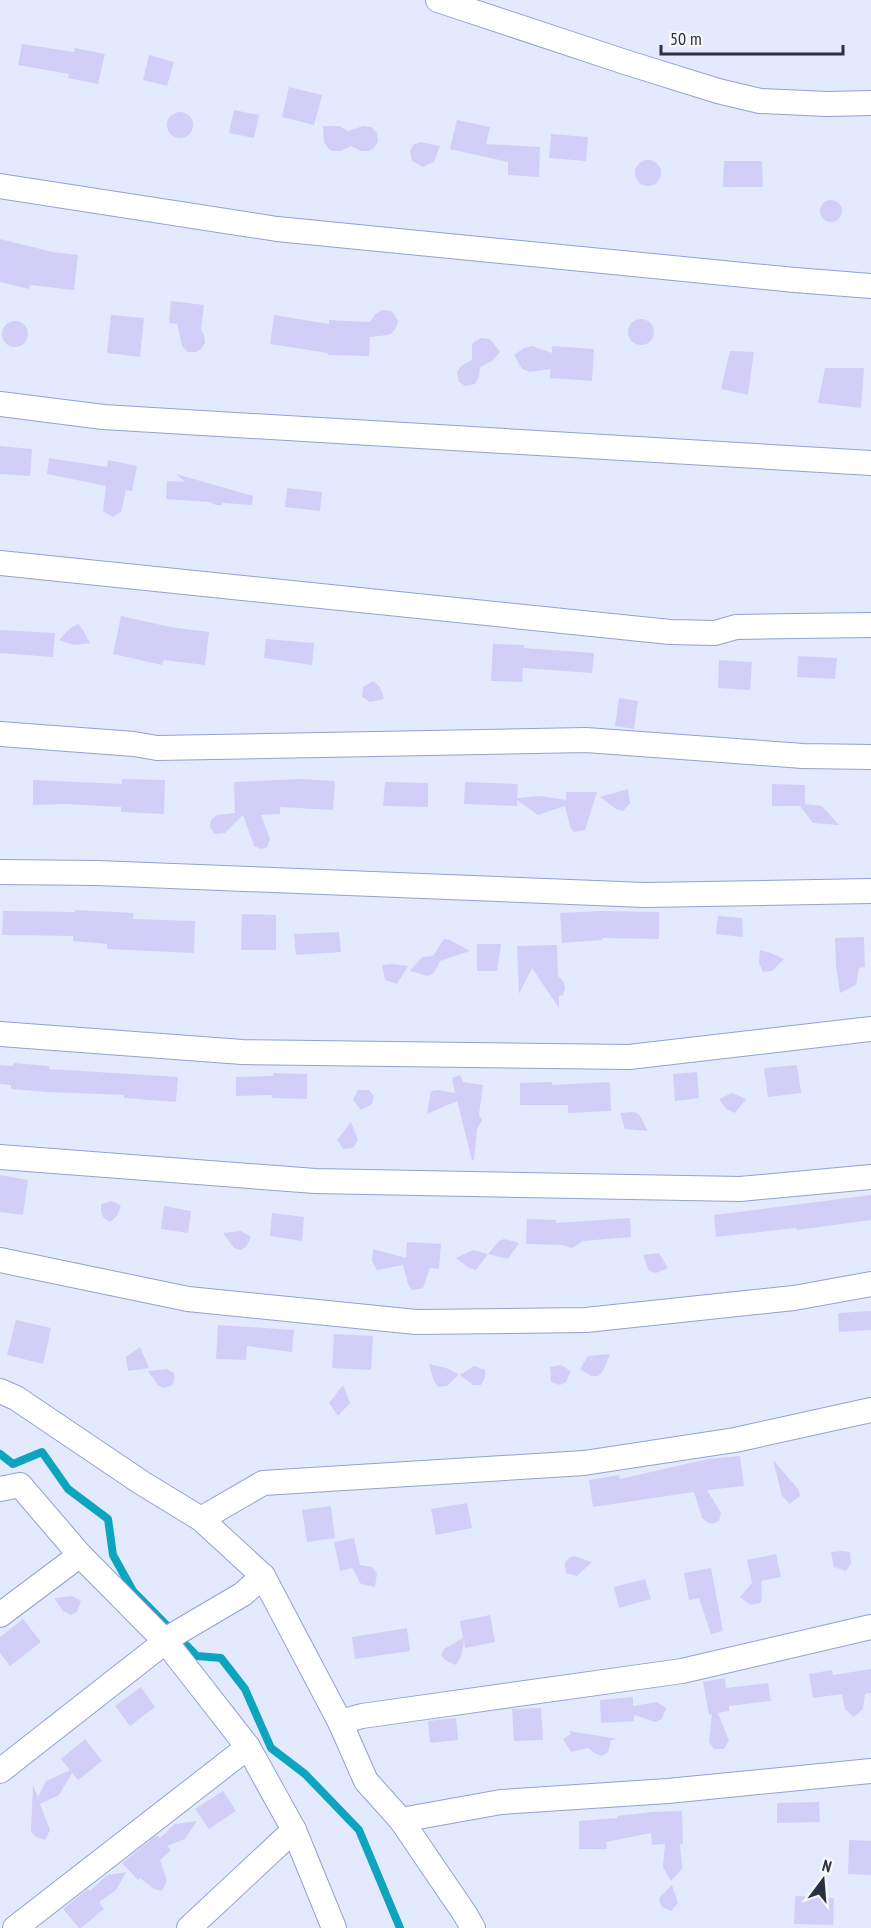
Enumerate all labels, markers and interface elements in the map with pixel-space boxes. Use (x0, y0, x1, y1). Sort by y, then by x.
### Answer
scale bar (661, 18, 842, 56)
text: 50 m (670, 27, 702, 50)
north arrow (793, 1850, 853, 1910)
text: N (820, 1855, 834, 1876)

